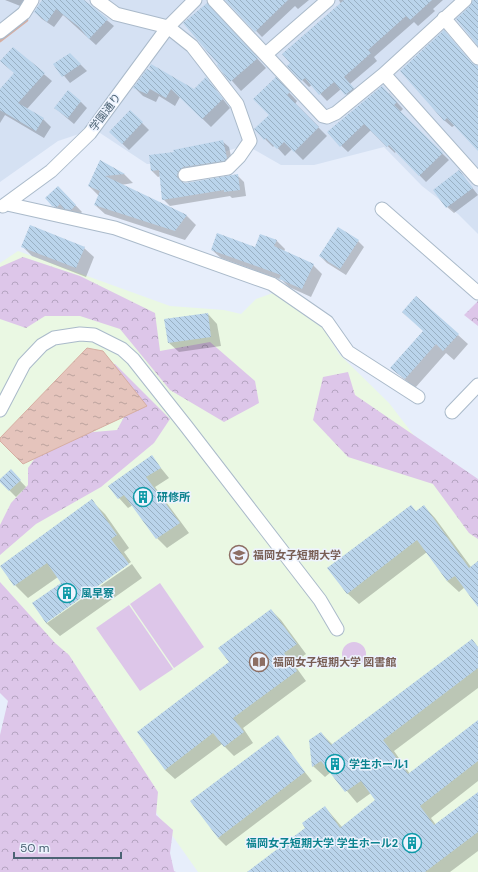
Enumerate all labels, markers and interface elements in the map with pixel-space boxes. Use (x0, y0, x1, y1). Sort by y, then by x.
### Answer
street label: 学園通り (86, 90, 124, 134)
building icon: 研修所 (132, 486, 154, 508)
place label: 研修所 (157, 490, 190, 504)
school or university icon: 福岡女子短期大学 (228, 544, 250, 566)
place label: 福岡女子短期大学 (253, 548, 341, 562)
building icon: 風早寮 (56, 582, 78, 604)
place label: 風早寮 (81, 586, 114, 600)
library icon: 福岡女子短期大学 図書館 (248, 651, 270, 673)
place label: 福岡女子短期大学 図書館 (273, 655, 397, 669)
building icon: 学生ホール1 (324, 753, 346, 775)
place label: 学生ホール1 (349, 757, 408, 771)
building icon: 福岡女子短期大学 学生ホール2 (401, 832, 423, 854)
scale bar (14, 834, 121, 860)
place label: 福岡女子短期大学 学生ホール2 (246, 836, 398, 850)
text: 50 m (20, 840, 49, 856)

